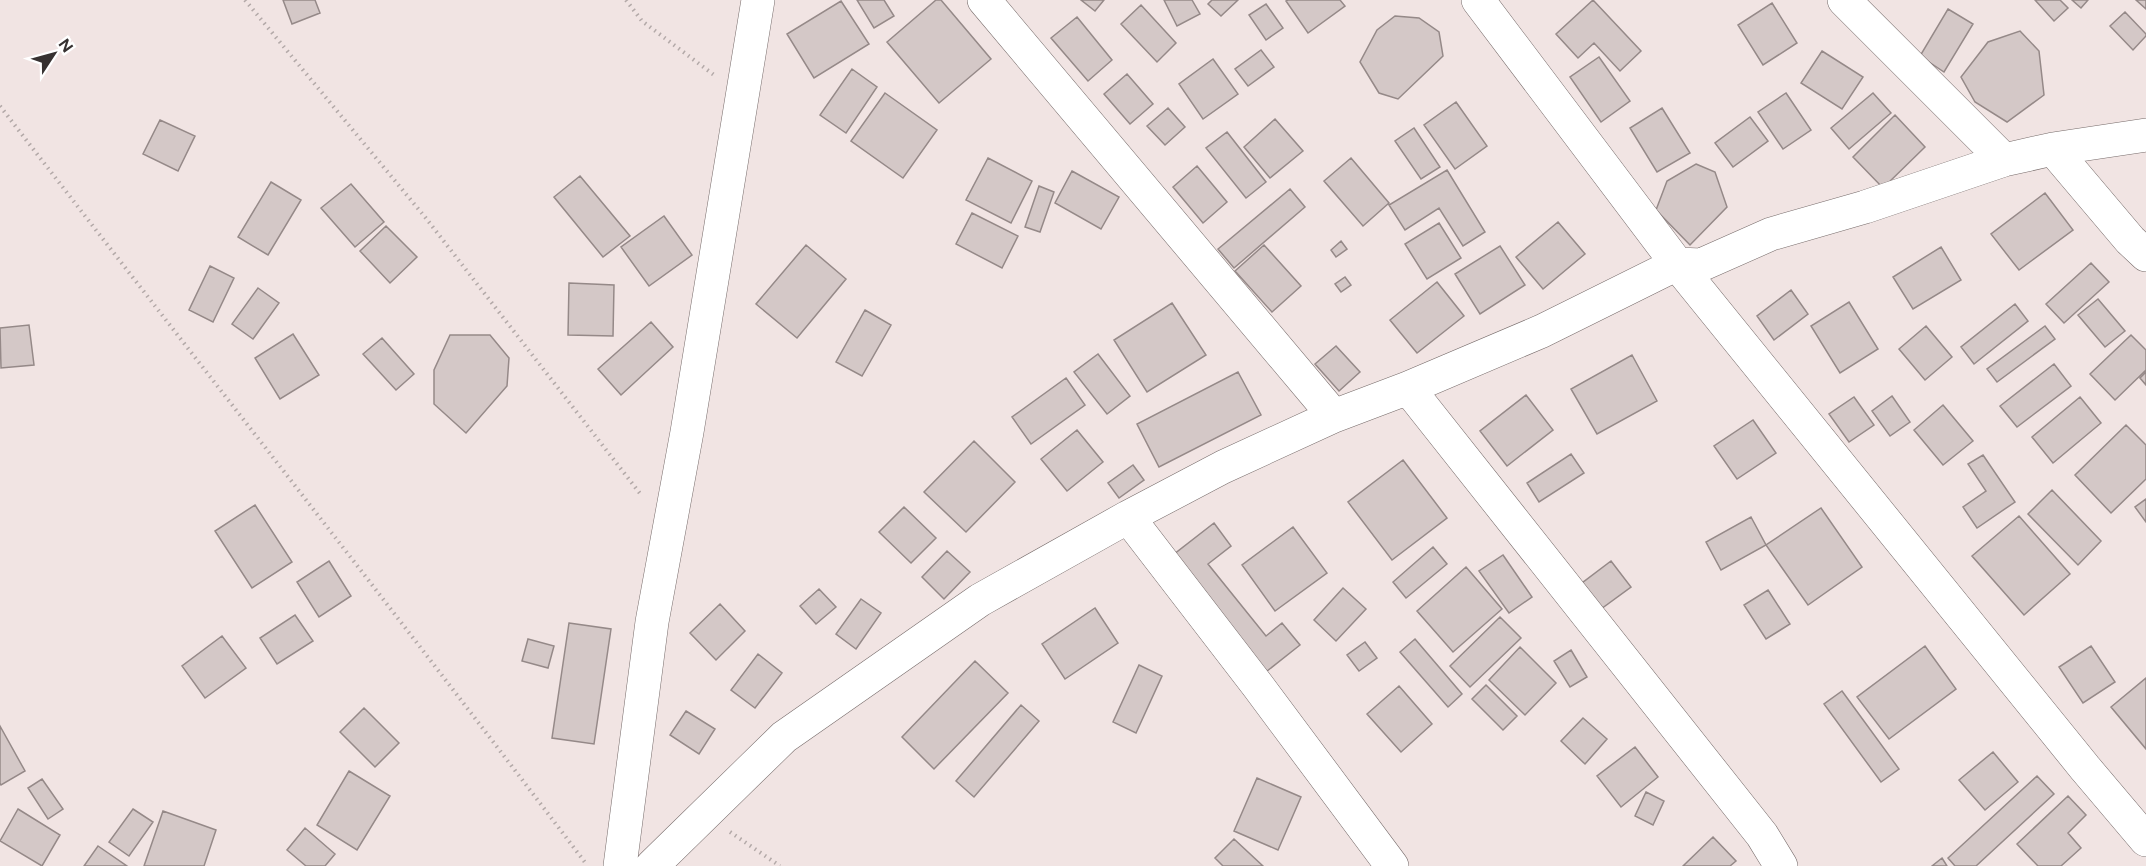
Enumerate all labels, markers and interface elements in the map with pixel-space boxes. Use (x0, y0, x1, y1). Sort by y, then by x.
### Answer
north arrow (24, 24, 84, 84)
text: N (54, 35, 77, 56)

